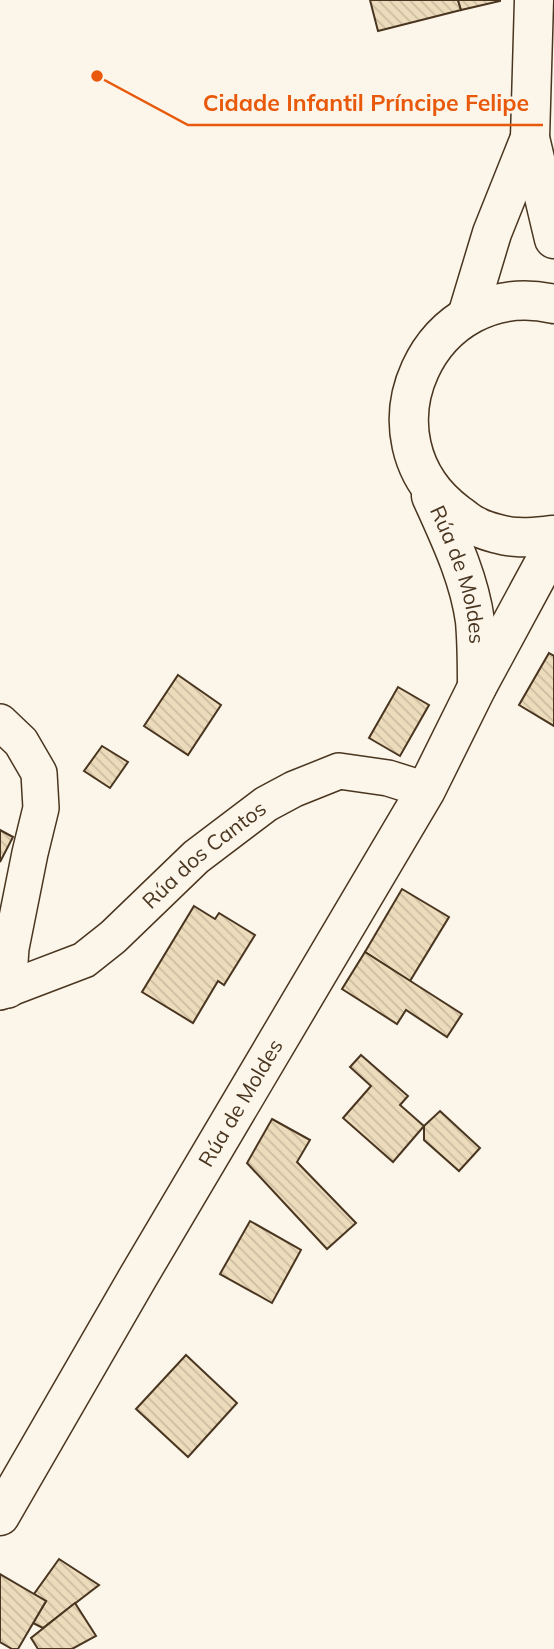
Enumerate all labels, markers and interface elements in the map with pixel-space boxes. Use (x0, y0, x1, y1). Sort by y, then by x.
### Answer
callout: Cidade Infantil Príncipe Felipe (188, 81, 543, 125)
text: Cidade Infantil Príncipe Felipe (203, 88, 529, 117)
street label: Rúa de Moldes (425, 501, 490, 644)
street label: Rúa dos Cantos (137, 795, 271, 914)
street label: Rúa de Moldes (192, 1034, 288, 1171)

